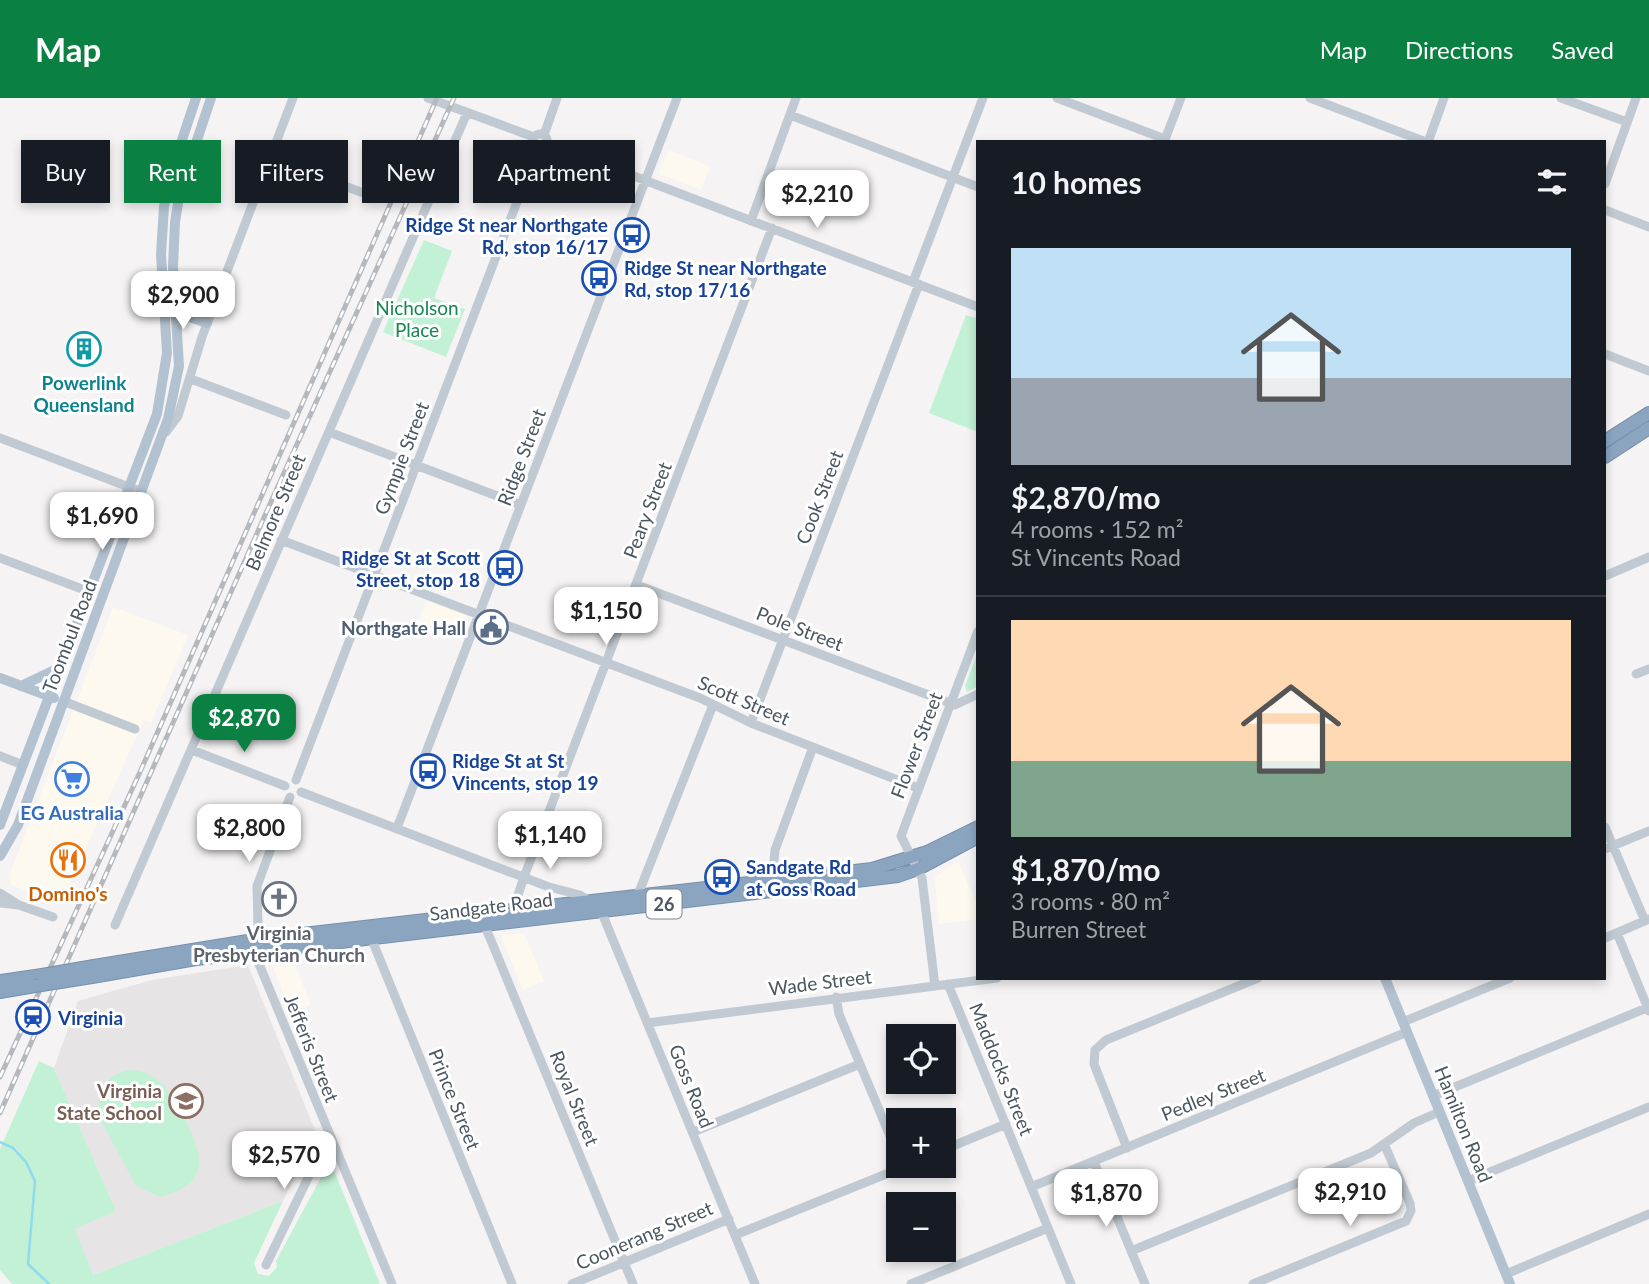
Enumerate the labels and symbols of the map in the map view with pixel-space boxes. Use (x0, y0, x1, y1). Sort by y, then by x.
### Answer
pin: $2,210 (760, 170, 874, 230)
place label: Ridge St near Northgate Rd, stop 16/17 (405, 213, 608, 258)
bus stop icon: Ridge St near Northgate Rd, stop 16/17 (613, 216, 651, 254)
place label: Ridge St near Northgate Rd, stop 17/16 (624, 256, 827, 301)
bus stop icon: Ridge St near Northgate Rd, stop 17/16 (580, 259, 618, 297)
pin: $2,900 (126, 272, 240, 331)
park label: Nicholson Place (375, 296, 459, 341)
building icon: Powerlink Queensland (65, 330, 103, 368)
place label: Powerlink Queensland (33, 371, 135, 416)
street label: Gympie Street (369, 398, 433, 518)
street label: Ridge Street (492, 405, 550, 509)
street label: Cook Street (791, 447, 847, 547)
street label: Belmore Street (240, 450, 310, 574)
street label: Peary Street (618, 458, 676, 562)
pin: $1,690 (45, 492, 159, 552)
place label: Ridge St at Scott Street, stop 18 (341, 546, 481, 591)
bus stop icon: Ridge St at Scott Street, stop 18 (486, 549, 524, 587)
street label: Toombul Road (37, 576, 101, 696)
pin: $1,150 (549, 588, 663, 647)
street label: Pole Street (753, 601, 847, 655)
public building icon: Northgate Hall (472, 608, 510, 646)
place label: Northgate Hall (341, 616, 466, 639)
street label: Scott Street (695, 670, 794, 730)
street label: Flower Street (885, 688, 947, 801)
pin: $2,870 (187, 694, 301, 754)
place label: Ridge St at St Vincents, stop 19 (451, 749, 599, 794)
bus stop icon: Ridge St at St Vincents, stop 19 (409, 752, 447, 790)
supermarket icon: EG Australia (53, 760, 91, 798)
place label: EG Australia (20, 801, 124, 824)
pin: $2,800 (192, 804, 306, 864)
pin: $1,140 (493, 812, 607, 871)
restaurant icon: Domino's (49, 841, 87, 879)
place label: Sandgate Rd at Goss Road (746, 855, 856, 900)
bus stop icon: Sandgate Rd at Goss Road (703, 858, 741, 896)
church icon: Virginia Presbyterian Church (260, 880, 298, 918)
place label: Domino's (28, 882, 108, 905)
street label: Sandgate Road (428, 887, 554, 925)
road number: 26 (646, 890, 682, 918)
place label: Virginia Presbyterian Church (193, 921, 365, 966)
street label: Wade Street (767, 964, 873, 1000)
street label: Jefferis Street (280, 991, 344, 1106)
station icon: Virginia (14, 998, 52, 1036)
street label: Maddocks Street (965, 999, 1039, 1139)
place label: Virginia (57, 1006, 123, 1029)
street label: Goss Road (665, 1041, 719, 1131)
street label: Prince Street (424, 1045, 486, 1153)
street label: Royal Street (546, 1047, 604, 1149)
street label: Hamilton Road (1430, 1062, 1498, 1186)
street label: Pedley Street (1158, 1063, 1269, 1125)
place label: Virginia State School (57, 1079, 162, 1124)
school or university icon: Virginia State School (167, 1082, 205, 1120)
pin: $2,570 (227, 1132, 341, 1191)
pin: $2,910 (1293, 1168, 1407, 1228)
pin: $1,870 (1049, 1170, 1163, 1229)
street label: Coonerang Street (572, 1196, 716, 1274)

